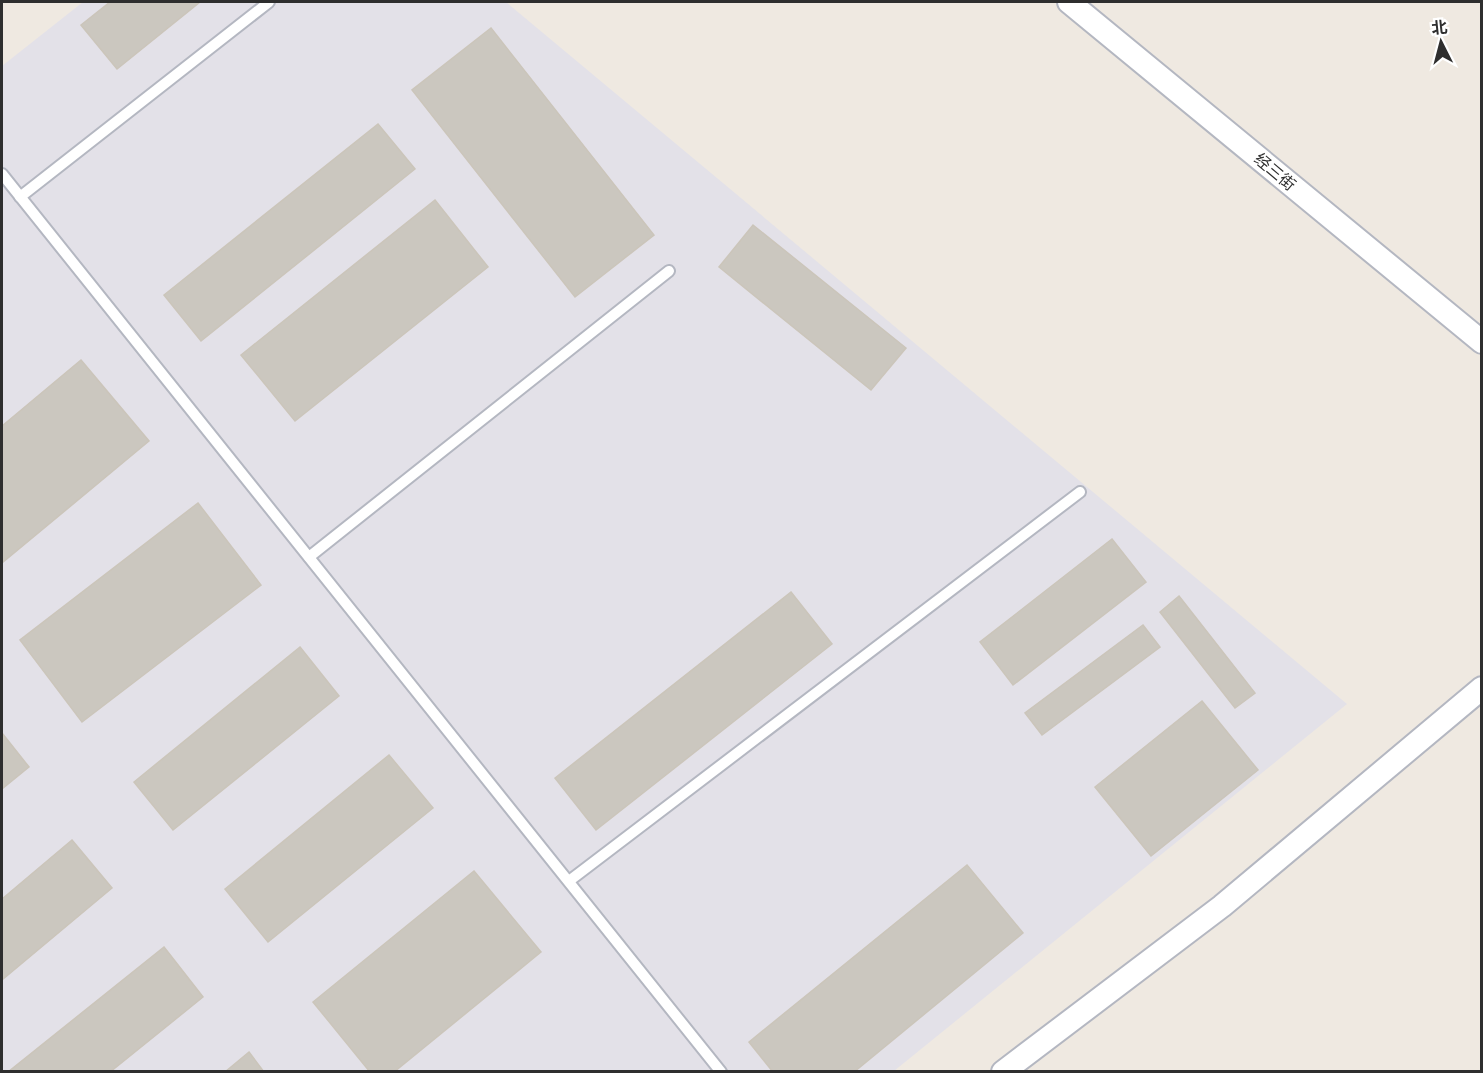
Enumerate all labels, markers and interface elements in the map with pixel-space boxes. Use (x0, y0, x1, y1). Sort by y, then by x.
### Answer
north arrow (1411, 12, 1471, 72)
text: 北 (1431, 18, 1448, 37)
street label: 经三街 (1251, 150, 1299, 194)

